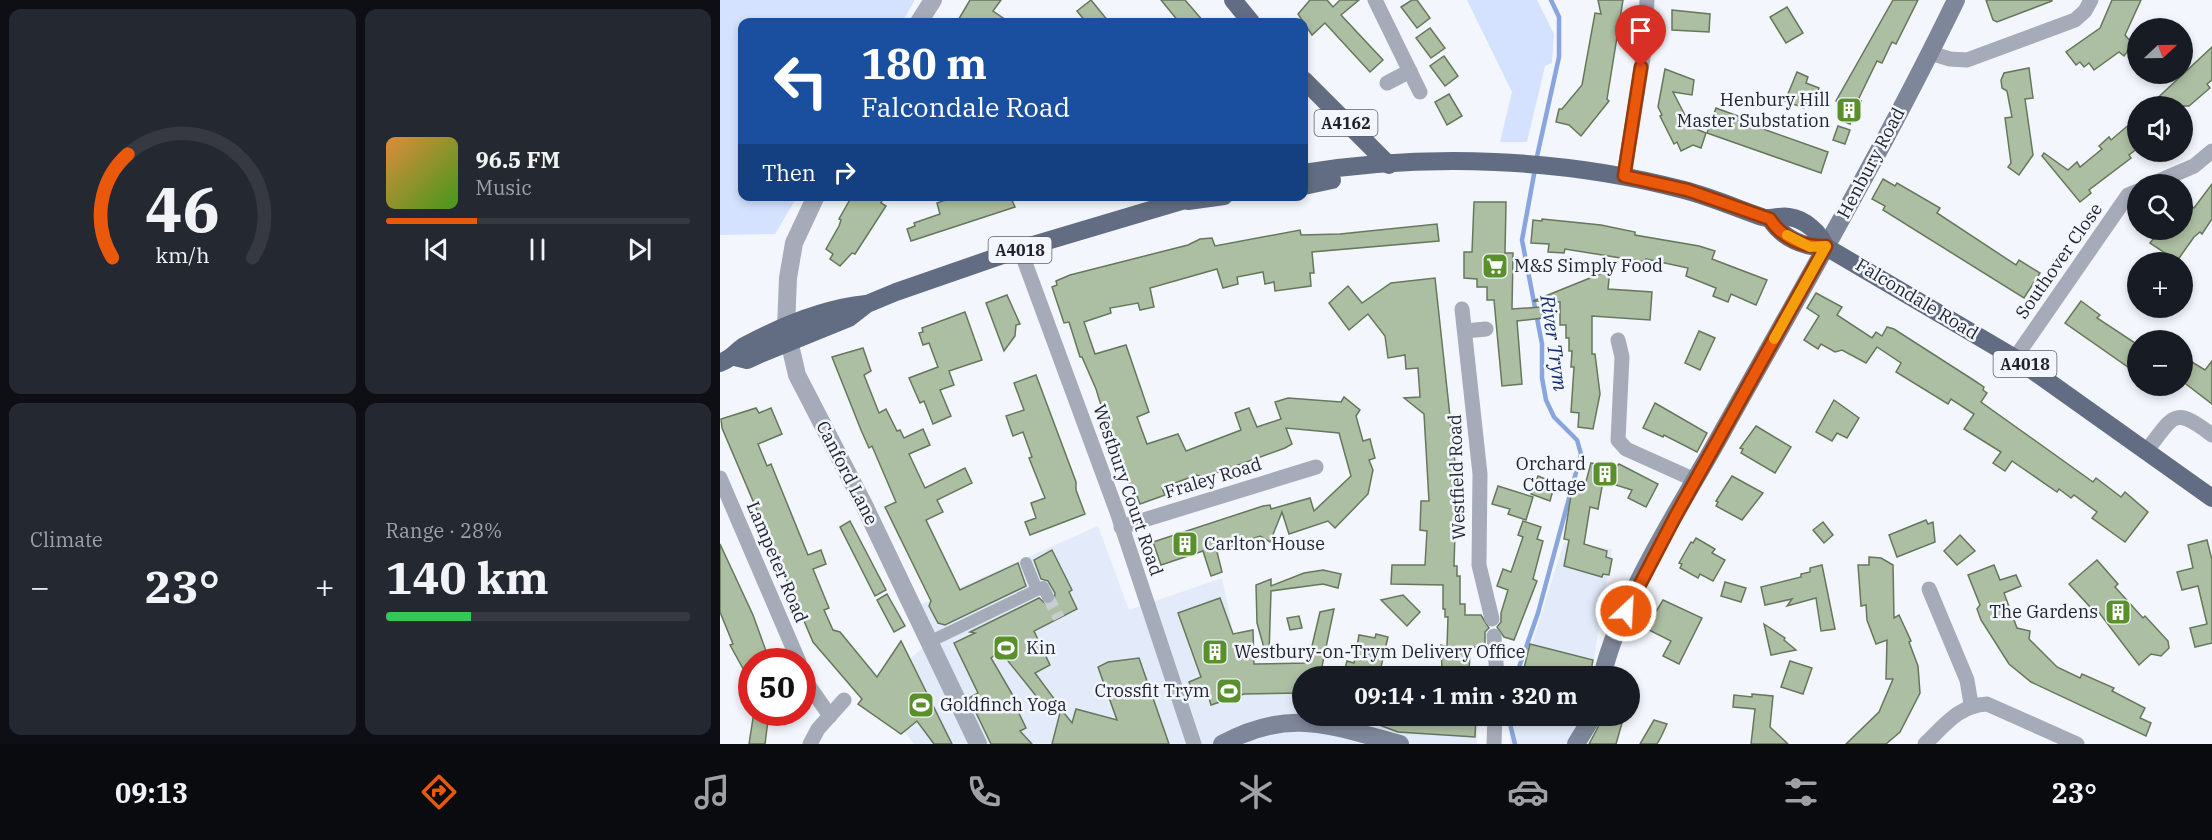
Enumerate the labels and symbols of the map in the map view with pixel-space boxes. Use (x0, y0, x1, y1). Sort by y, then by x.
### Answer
pin (1615, 5, 1666, 67)
north arrow (2127, 18, 2193, 84)
place label: Henbury Hill Master Substation (1677, 88, 1830, 132)
building icon: Henbury Hill Master Substation (1834, 95, 1864, 125)
street label: Henbury Road (1832, 103, 1909, 222)
road number: A4162 (1314, 110, 1378, 136)
street label: Southover Close (2010, 198, 2107, 323)
road number: A4018 (988, 237, 1052, 263)
supermarket icon: M&S Simply Food (1480, 251, 1510, 281)
street label: Falcondale Road (1852, 253, 1983, 344)
place label: M&S Simply Food (1514, 254, 1663, 277)
water label: River Trym (1534, 292, 1575, 393)
road number: A4018 (1994, 351, 2056, 377)
street label: Westbury Court Road (1088, 401, 1169, 579)
street label: Westfield Road (1443, 414, 1470, 540)
street label: Canford Lane (811, 417, 884, 529)
street label: Fraley Road (1162, 452, 1264, 503)
place label: Orchard Cottage (1516, 452, 1586, 496)
building icon: Orchard Cottage (1590, 459, 1620, 489)
street label: Lampeter Road (742, 498, 813, 626)
building icon: Carlton House (1170, 529, 1200, 559)
place label: Carlton House (1204, 532, 1325, 555)
position arrow (1594, 579, 1658, 643)
building icon: The Gardens (2103, 597, 2133, 627)
place label: The Gardens (1989, 600, 2098, 623)
sports icon: Kin (991, 633, 1021, 663)
place label: Kin (1026, 636, 1056, 659)
building icon: Westbury-on-Trym Delivery Office (1200, 637, 1230, 667)
place label: Westbury-on-Trym Delivery Office (1234, 640, 1525, 663)
speed limit sign: 50 (738, 648, 816, 726)
sports icon: Crossfit Trym (1214, 676, 1244, 706)
place label: Crossfit Trym (1094, 679, 1210, 702)
sports icon: Goldfinch Yoga (906, 690, 936, 720)
place label: Goldfinch Yoga (940, 693, 1067, 716)

